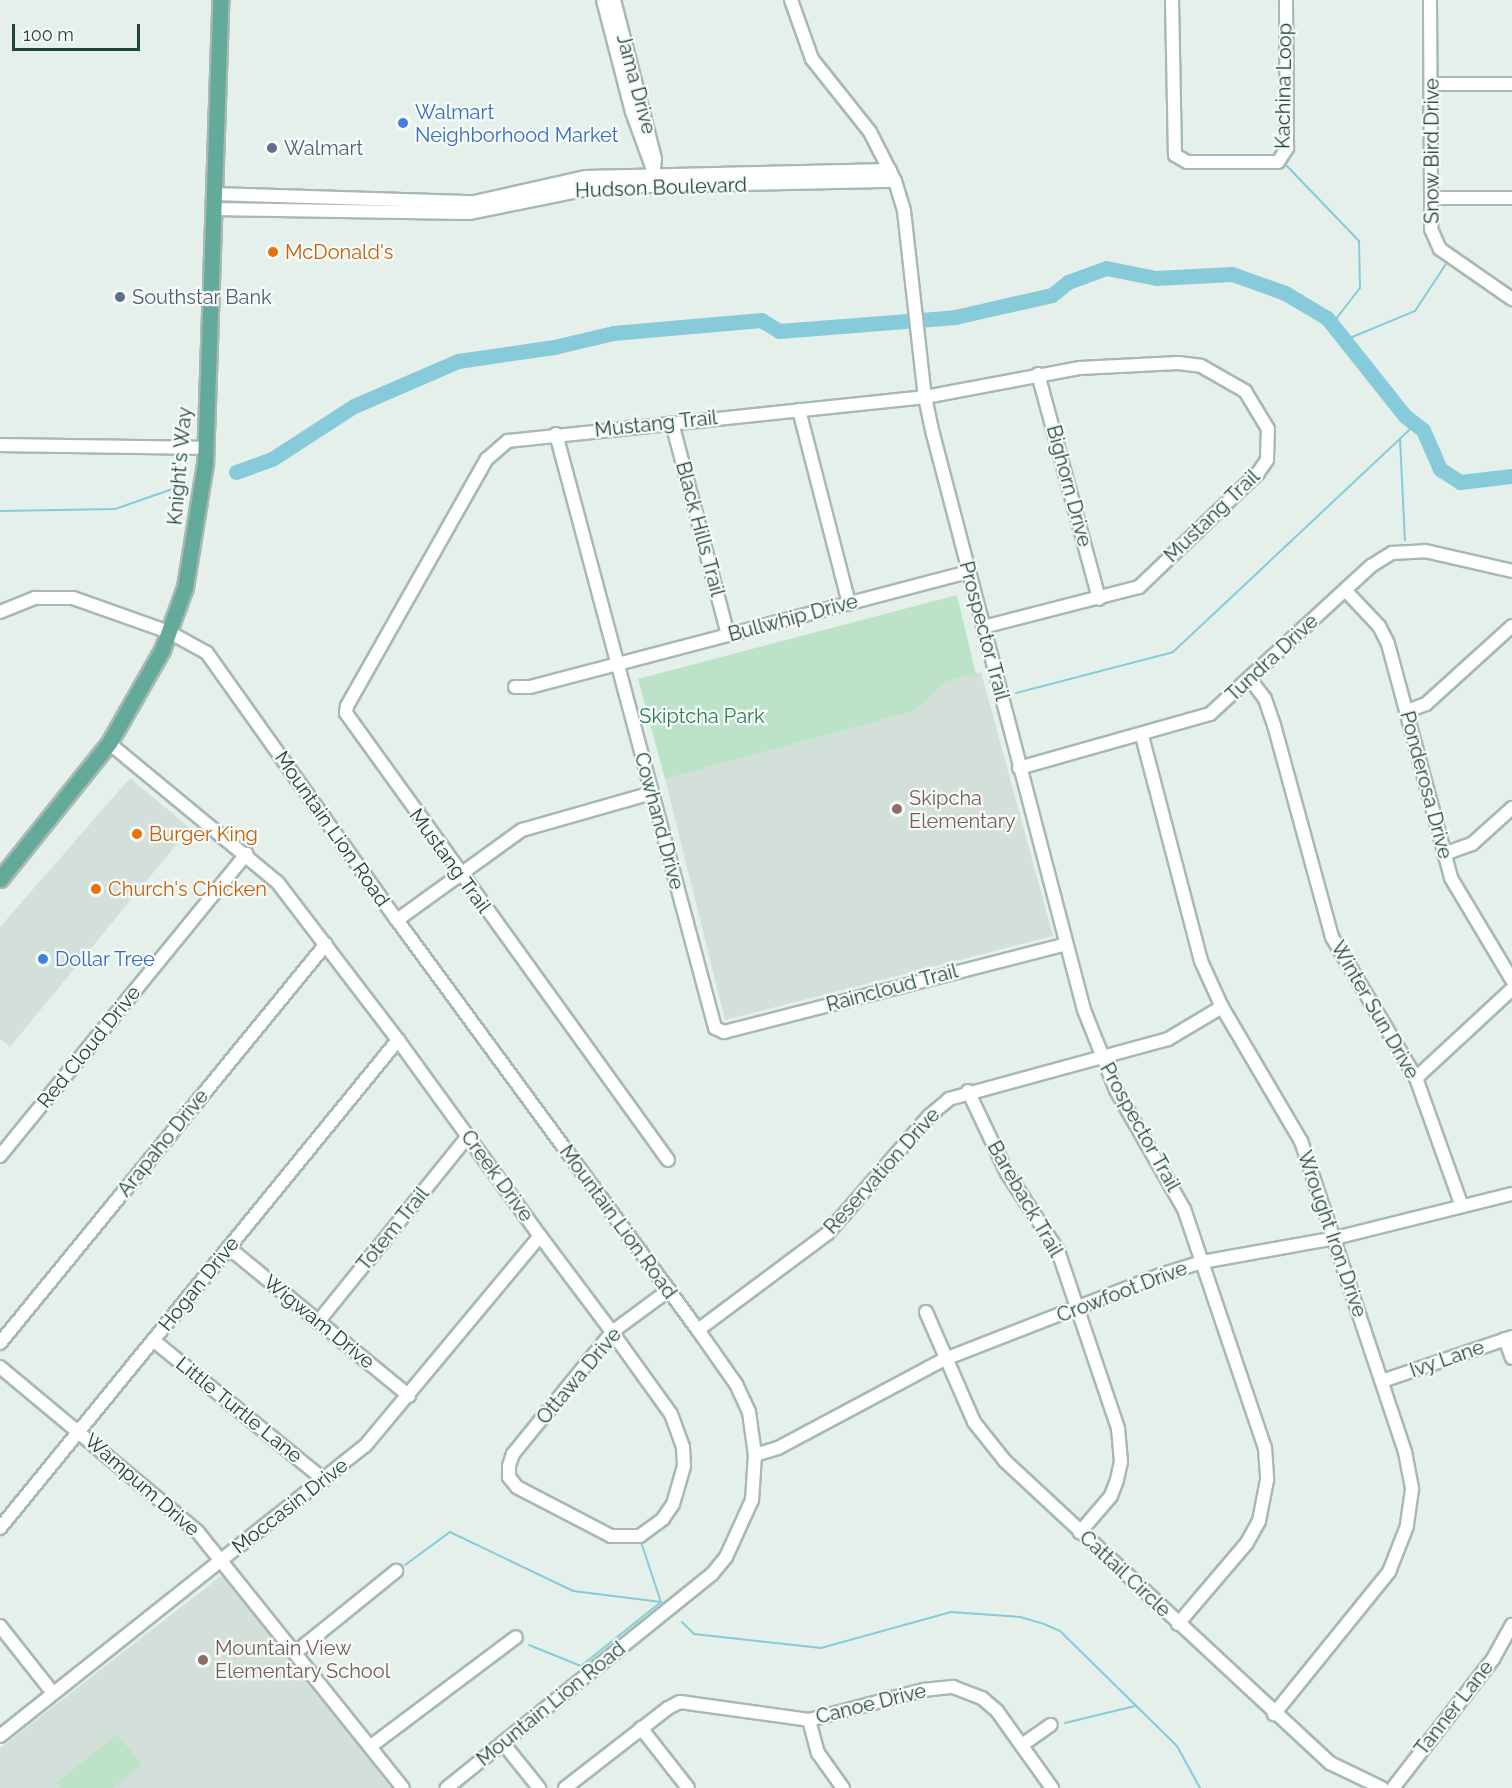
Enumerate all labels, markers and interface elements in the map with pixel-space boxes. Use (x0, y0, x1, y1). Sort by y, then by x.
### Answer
scale bar (15, 12, 142, 50)
street label: Kachina Loop (1271, 23, 1297, 149)
text: 100 m (23, 24, 74, 45)
street label: Jama Drive (611, 31, 661, 137)
street label: Snow Bird Drive (1420, 78, 1444, 224)
place label: Walmart Neighborhood Market (415, 100, 618, 147)
marker: Walmart Neighborhood Market (396, 116, 410, 130)
place label: Walmart (284, 136, 363, 160)
marker: Walmart (265, 141, 279, 155)
street label: Hudson Boulevard (575, 173, 747, 203)
place label: McDonald's (285, 240, 393, 264)
marker: McDonald's (266, 245, 280, 259)
place label: Southstar Bank (132, 285, 272, 309)
marker: Southstar Bank (113, 290, 127, 304)
street label: Knight's Way (163, 406, 197, 526)
street label: Mustang Trail (593, 406, 719, 442)
street label: Bighorn Drive (1041, 422, 1097, 550)
street label: Black Hills Trail (670, 459, 730, 599)
street label: Mustang Trail (1159, 464, 1265, 568)
street label: Prospector Trail (954, 558, 1014, 704)
street label: Bullwhip Drive (726, 589, 860, 647)
street label: Tundra Drive (1221, 609, 1323, 707)
park label: Skiptcha Park (639, 704, 765, 728)
street label: Ponderosa Drive (1395, 709, 1457, 861)
street label: Mountain Lion Road (269, 747, 395, 911)
street label: Cowhand Drive (629, 750, 689, 892)
place label: Skipcha Elementary (909, 786, 1015, 833)
marker: Skipcha Elementary (890, 802, 904, 816)
street label: Mustang Trail (404, 804, 496, 918)
place label: Burger King (149, 822, 258, 846)
marker: Burger King (130, 827, 144, 841)
place label: Church's Chicken (108, 877, 267, 901)
marker: Church's Chicken (89, 882, 103, 896)
street label: Winter Sun Drive (1326, 937, 1424, 1083)
place label: Dollar Tree (55, 947, 156, 971)
marker: Dollar Tree (36, 952, 50, 966)
street label: Raincloud Trail (823, 959, 961, 1017)
street label: Red Cloud Drive (32, 981, 146, 1113)
street label: Prospector Trail (1095, 1058, 1185, 1196)
street label: Arapaho Drive (112, 1085, 214, 1201)
street label: Reservation Drive (819, 1103, 945, 1239)
street label: Creek Drive (456, 1126, 538, 1226)
street label: Bareback Trail (982, 1136, 1068, 1262)
street label: Mountain Lion Road (554, 1140, 682, 1304)
street label: Wrought Iron Drive (1292, 1148, 1372, 1320)
street label: Totem Trail (352, 1182, 434, 1276)
street label: Hogan Drive (154, 1232, 244, 1336)
street label: Crowfoot Drive (1053, 1256, 1191, 1328)
street label: Wigwam Drive (259, 1270, 379, 1374)
street label: Ottawa Drive (532, 1323, 626, 1429)
street label: Ivy Lane (1406, 1335, 1488, 1383)
street label: Little Turtle Lane (171, 1352, 307, 1468)
street label: Wampum Drive (80, 1429, 204, 1541)
street label: Moccasin Drive (227, 1453, 353, 1559)
street label: Cattail Circle (1074, 1525, 1176, 1623)
place label: Mountain View Elementary School (215, 1636, 391, 1683)
street label: Mountain Lion Road (472, 1637, 630, 1771)
marker: Mountain View Elementary School (196, 1653, 210, 1667)
street label: Tanner Lane (1409, 1656, 1499, 1760)
street label: Canoe Drive (813, 1679, 929, 1729)

